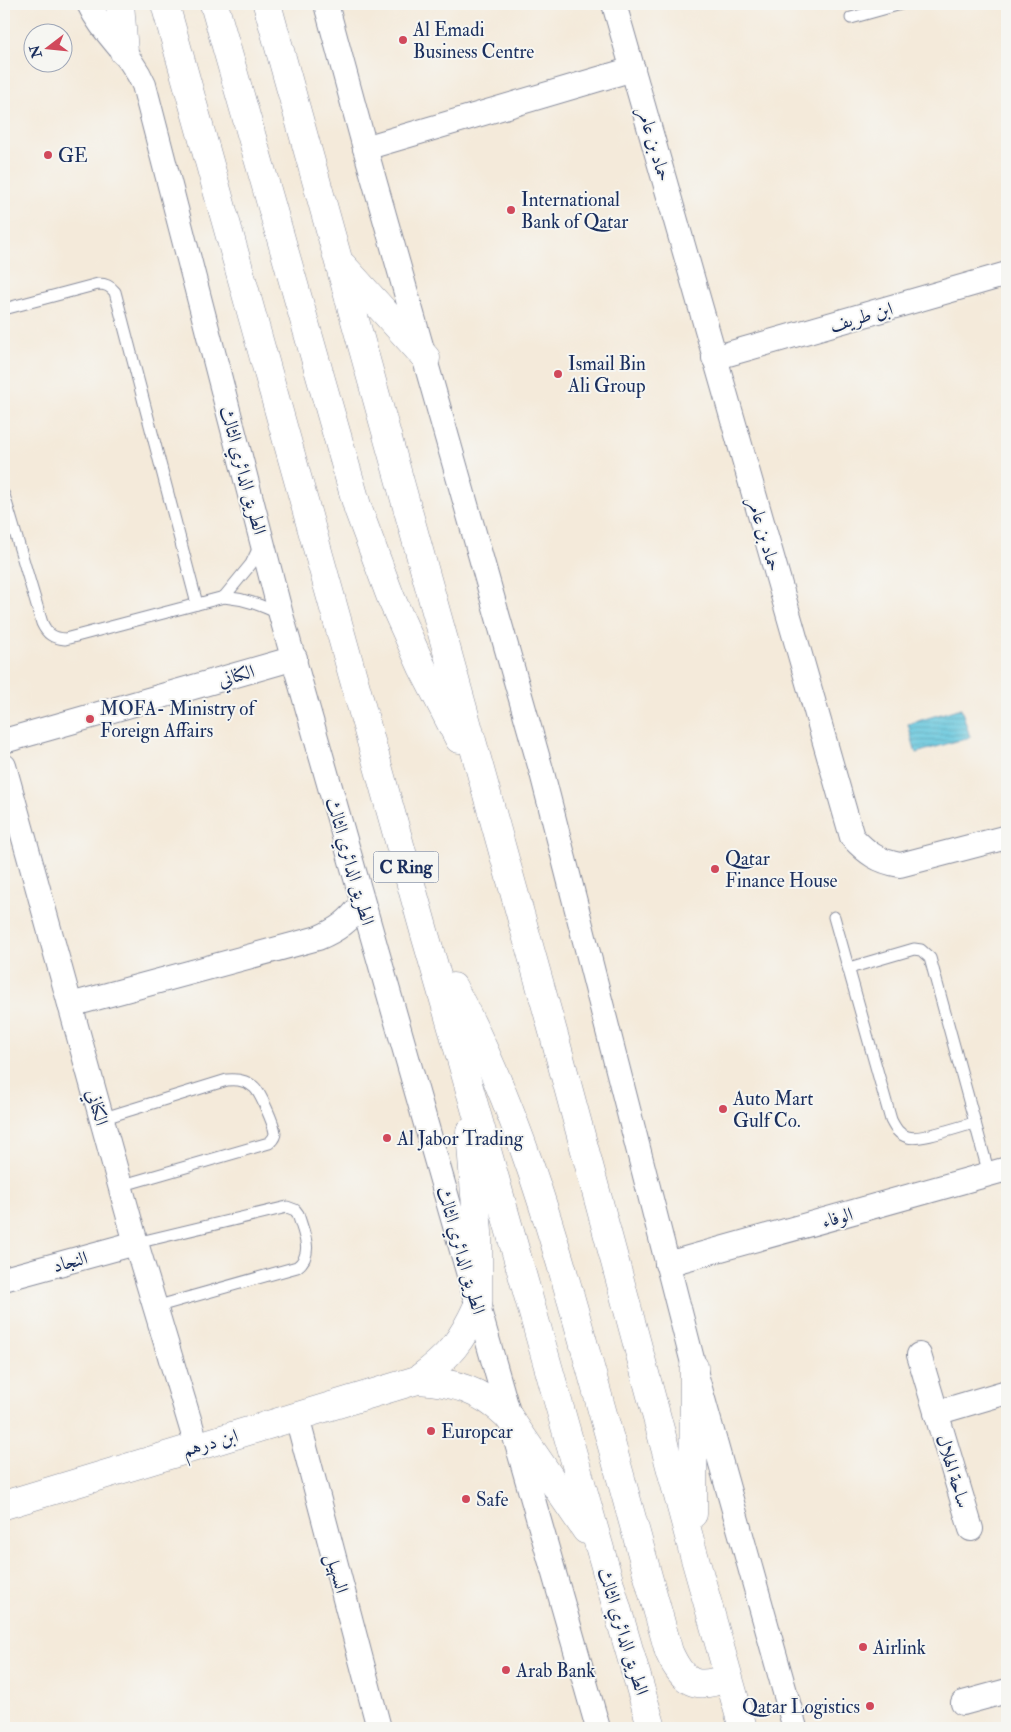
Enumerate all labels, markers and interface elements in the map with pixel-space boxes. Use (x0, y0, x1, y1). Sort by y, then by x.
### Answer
place label: Al Emadi Business Centre (412, 18, 534, 64)
north arrow (22, 22, 72, 72)
marker: Al Emadi Business Centre (397, 34, 409, 46)
text: N (26, 43, 46, 61)
street label: حماد بن عامر (631, 104, 676, 185)
place label: GE (58, 144, 88, 168)
marker: GE (42, 149, 54, 161)
place label: International Bank of Qatar (521, 188, 628, 234)
marker: International Bank of Qatar (505, 204, 517, 216)
street label: ابن طريف (827, 297, 896, 337)
place label: Ismail Bin Ali Group (567, 352, 646, 399)
marker: Ismail Bin Ali Group (552, 368, 564, 380)
street label: الطريق الدائري الثالث (211, 403, 272, 538)
street label: حماد بن عامر (741, 494, 786, 575)
street label: الكناني (215, 659, 258, 695)
place label: MOFA- Ministry of Foreign Affairs (100, 697, 257, 743)
marker: MOFA- Ministry of Foreign Affairs (84, 713, 96, 725)
street label: الطريق الدائري الثالث (317, 794, 380, 929)
place label: Qatar Finance House (725, 847, 838, 893)
road number: C Ring (374, 852, 438, 882)
marker: Qatar Finance House (709, 863, 721, 875)
street label: الكناني (78, 1086, 114, 1129)
place label: Auto Mart Gulf Co. (732, 1087, 813, 1133)
marker: Auto Mart Gulf Co. (717, 1103, 729, 1115)
place label: Al Jabor Trading (396, 1127, 524, 1151)
marker: Al Jabor Trading (381, 1132, 393, 1144)
street label: الطريق الدائري الثالث (428, 1183, 491, 1318)
street label: الوفاء (819, 1202, 856, 1234)
street label: النجاد (50, 1246, 90, 1278)
place label: Europcar (441, 1420, 513, 1445)
street label: ابن درهم (180, 1424, 243, 1468)
marker: Europcar (425, 1425, 437, 1437)
street label: ساحة الهلال (931, 1432, 976, 1511)
place label: Safe (476, 1488, 508, 1512)
marker: Safe (460, 1493, 472, 1505)
street label: السهيل (319, 1551, 354, 1596)
street label: الطريق الدائري الثالث (589, 1565, 654, 1699)
place label: Airlink (872, 1636, 926, 1660)
marker: Airlink (857, 1641, 869, 1653)
place label: Arab Bank (515, 1659, 595, 1683)
marker: Arab Bank (500, 1664, 512, 1676)
place label: Qatar Logistics (742, 1695, 860, 1719)
marker: Qatar Logistics (864, 1700, 876, 1712)

